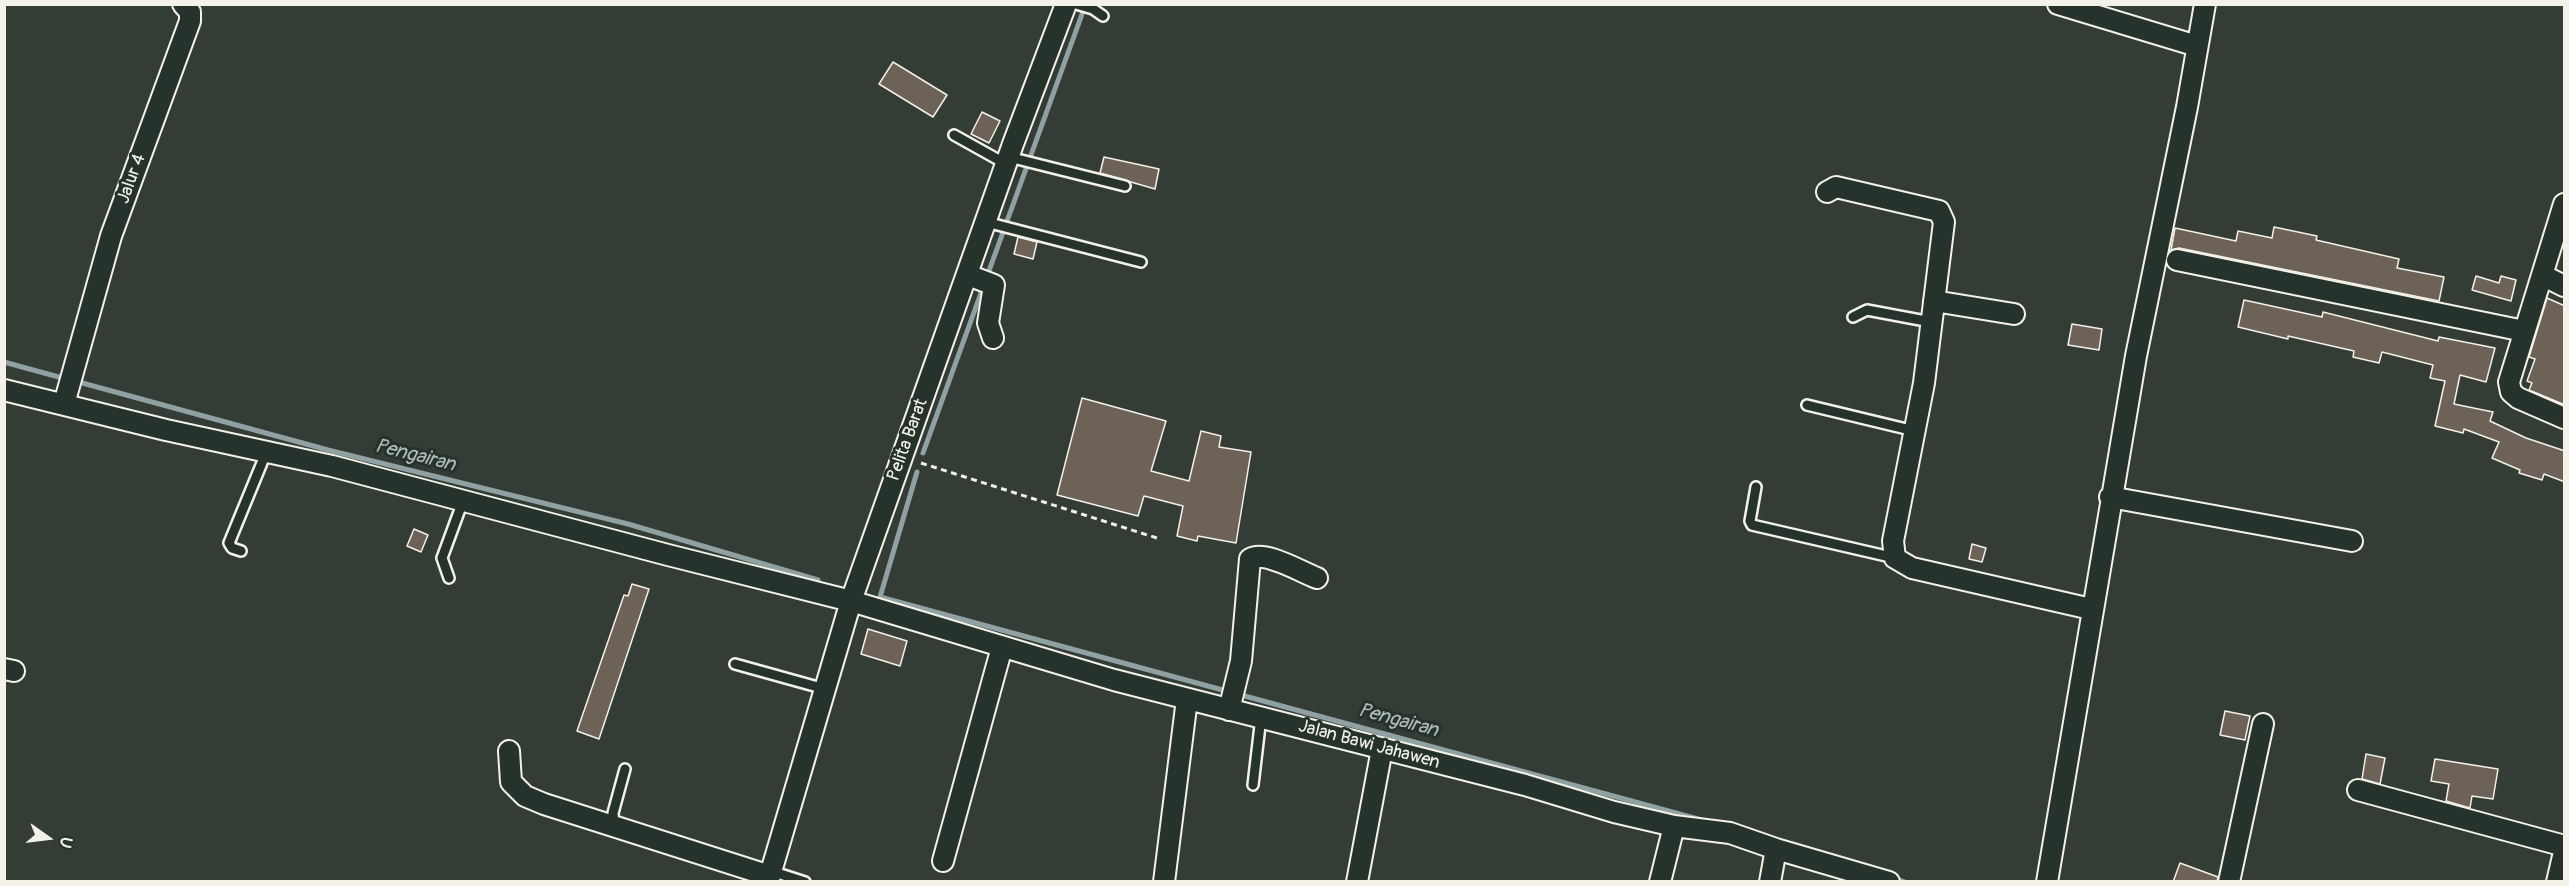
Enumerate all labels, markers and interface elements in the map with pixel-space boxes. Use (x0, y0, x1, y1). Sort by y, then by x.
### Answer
street label: Jalur 4 (113, 151, 151, 207)
street label: Pelita Barat (883, 396, 933, 484)
water label: Pengairan (372, 434, 458, 478)
water label: Pengairan (1355, 699, 1441, 743)
street label: Jalan Bawi Jahawen (1296, 716, 1442, 774)
north arrow (18, 808, 78, 868)
text: U (54, 835, 76, 850)

